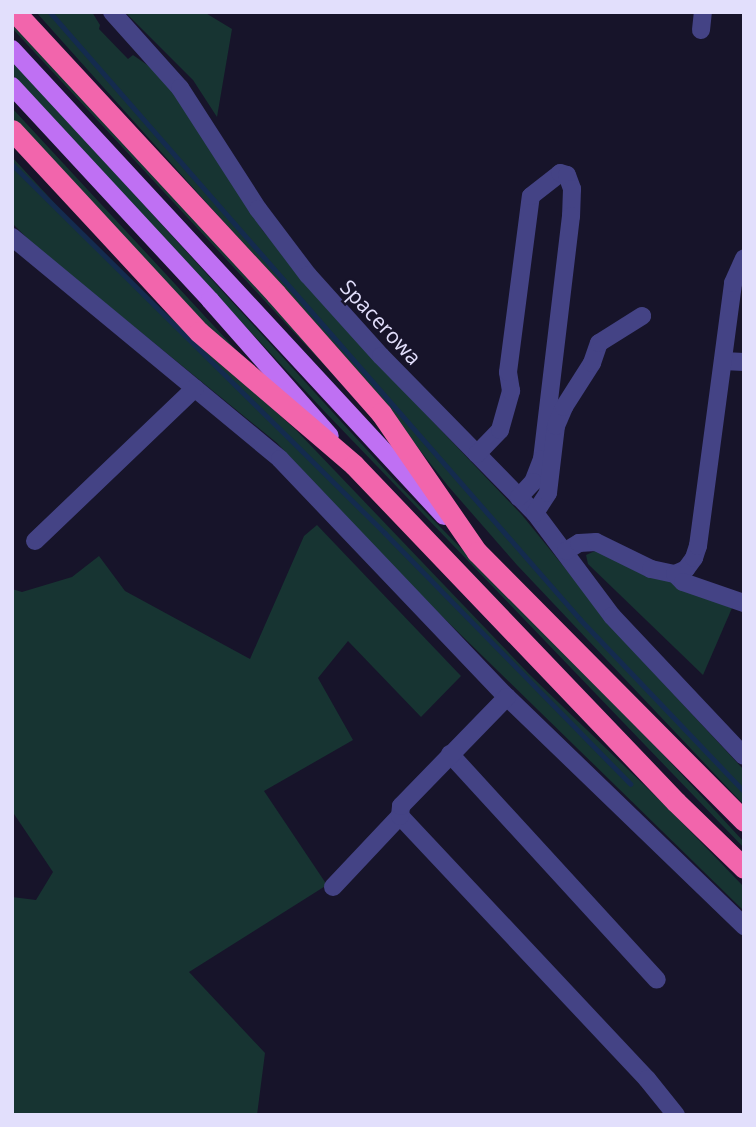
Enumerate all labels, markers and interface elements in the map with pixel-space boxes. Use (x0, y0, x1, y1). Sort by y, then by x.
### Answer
street label: Spacerowa (335, 274, 427, 370)

